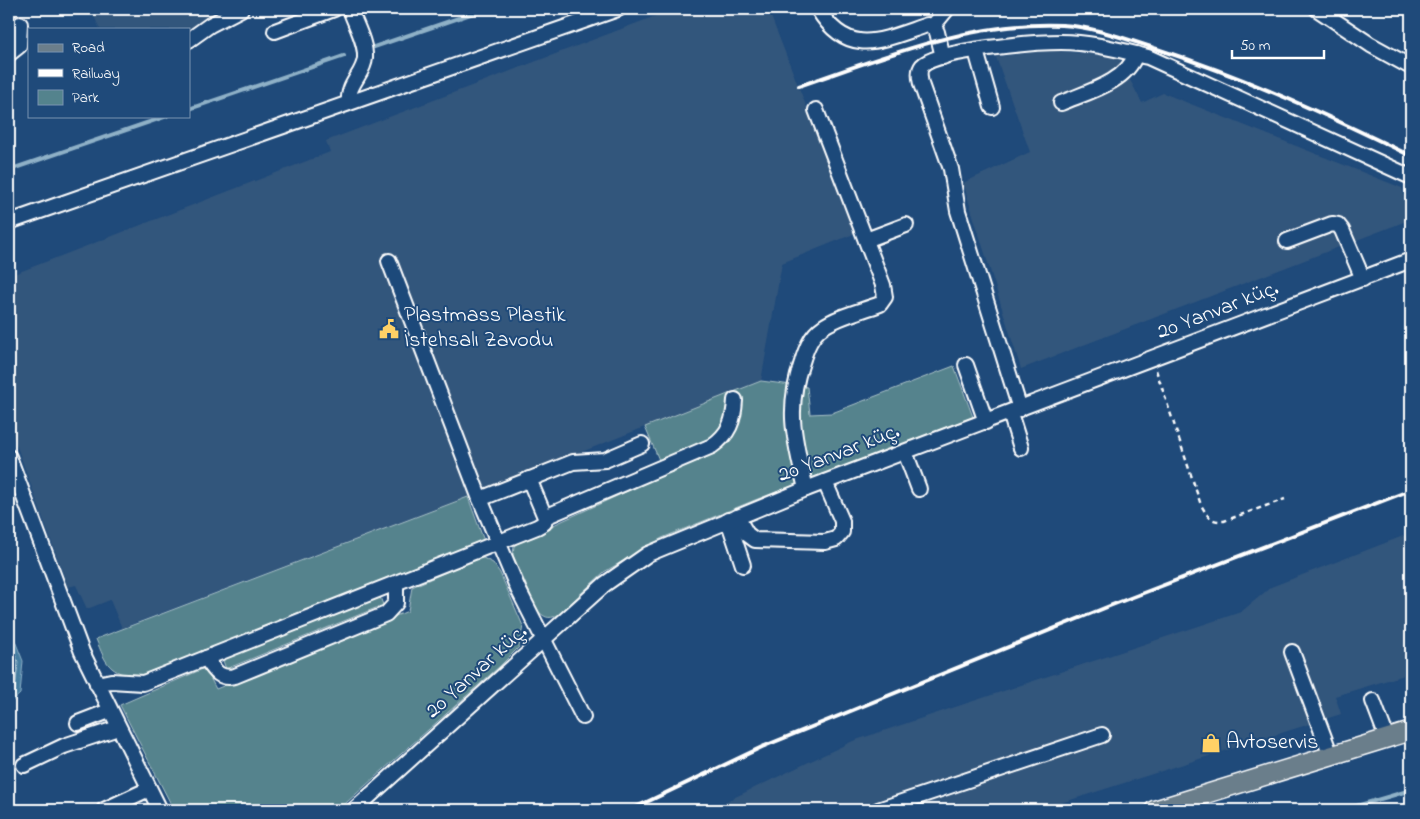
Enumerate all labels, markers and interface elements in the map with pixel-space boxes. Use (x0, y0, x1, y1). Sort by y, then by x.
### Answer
legend (28, 28, 190, 118)
scale bar (1232, 28, 1325, 60)
text: 50 m (1240, 35, 1271, 57)
text: Road (72, 37, 105, 59)
text: Railway (72, 63, 120, 86)
text: Park (72, 87, 100, 109)
street label: 20 Yanvar küç. (1153, 273, 1283, 349)
place label: Plastmass Plastik İstehsalı Zavodu (404, 300, 566, 357)
public building icon: Plastmass Plastik İstehsalı Zavodu (378, 318, 400, 340)
street label: 20 Yanvar küç. (774, 416, 904, 492)
street label: 20 Yanvar küç. (419, 617, 535, 727)
place label: Avtoservis (1226, 727, 1318, 759)
shop icon: Avtoservis (1200, 732, 1222, 754)

